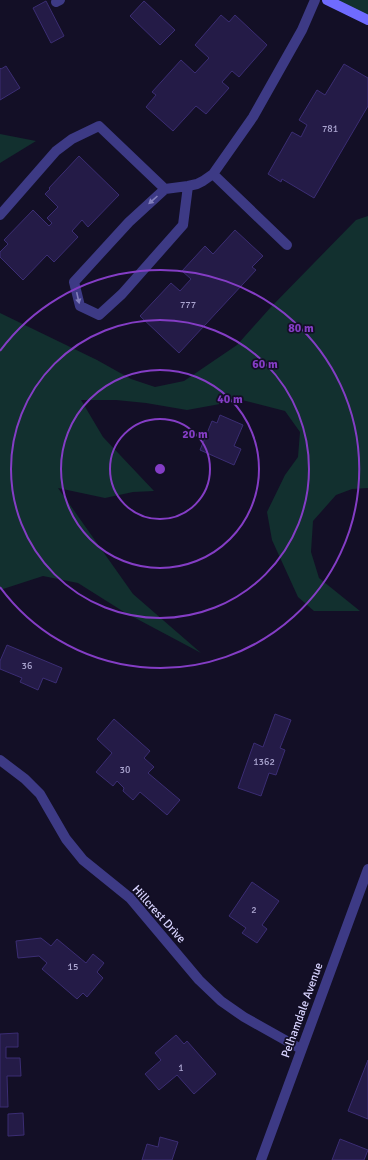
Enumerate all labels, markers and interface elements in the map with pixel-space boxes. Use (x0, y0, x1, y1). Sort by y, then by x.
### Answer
house number: 781 (322, 123, 338, 135)
one-way arrow (149, 195, 158, 204)
one-way arrow (75, 292, 81, 304)
house number: 777 (180, 299, 196, 311)
text: 80 m (288, 321, 314, 336)
text: 60 m (252, 357, 278, 372)
text: 40 m (217, 392, 243, 407)
text: 20 m (182, 427, 208, 442)
centre of rings (153, 462, 167, 476)
house number: 36 (22, 660, 32, 672)
house number: 1362 (253, 756, 275, 768)
house number: 30 (120, 764, 130, 776)
street label: Hillcrest Drive (129, 882, 189, 946)
house number: 2 (251, 904, 257, 916)
house number: 15 (68, 961, 78, 973)
street label: Pelhamdale Avenue (278, 961, 327, 1060)
house number: 1 (178, 1062, 184, 1074)

